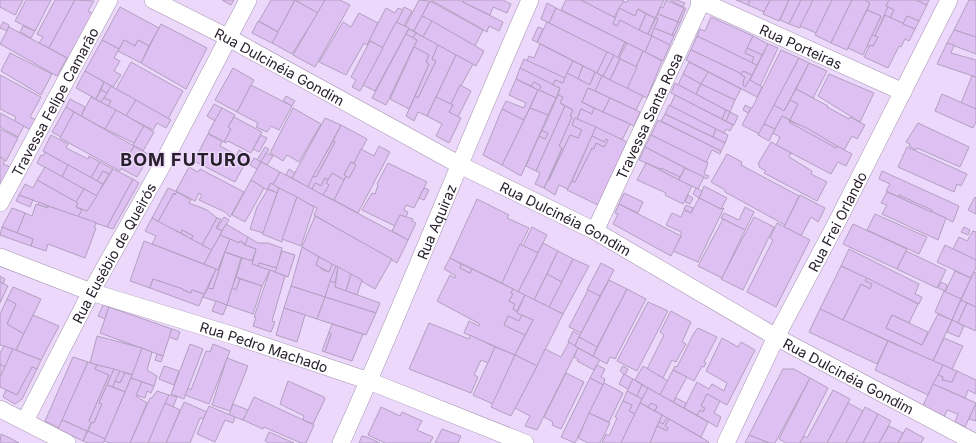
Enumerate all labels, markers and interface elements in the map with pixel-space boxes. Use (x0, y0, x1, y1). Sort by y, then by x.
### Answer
street label: Rua Porteiras (757, 20, 845, 72)
street label: Travessa Felipe Camarão (7, 24, 101, 179)
street label: Rua Dulcinéia Gondim (212, 24, 348, 108)
street label: Travessa Santa Rosa (612, 50, 685, 182)
district label: BOM FUTURO (120, 149, 252, 170)
street label: Rua Frei Orlando (804, 168, 870, 274)
street label: Rua Dulcinéia Gondim (497, 177, 635, 259)
street label: Rua Eusébio de Queirós (68, 180, 159, 326)
street label: Rua Aquiraz (413, 181, 459, 262)
street label: Rua Pedro Machado (198, 317, 330, 375)
street label: Rua Dulcinéia Gondim (781, 334, 917, 417)

